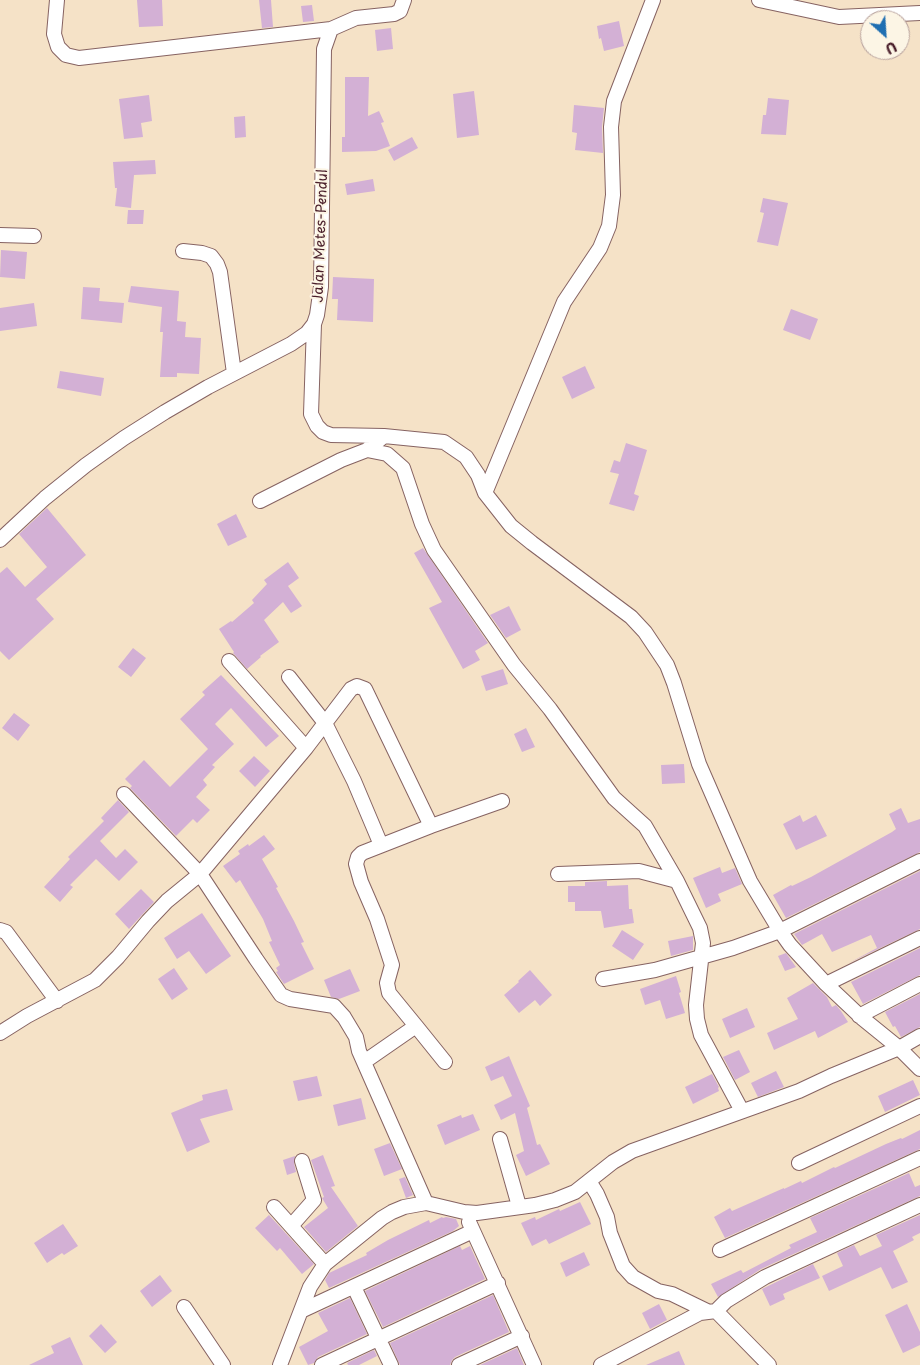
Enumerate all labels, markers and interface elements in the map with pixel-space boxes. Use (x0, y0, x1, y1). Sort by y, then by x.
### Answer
north arrow (860, 10, 910, 60)
text: U (882, 36, 901, 60)
street label: Jalan Metes-Pendul (310, 169, 332, 303)

